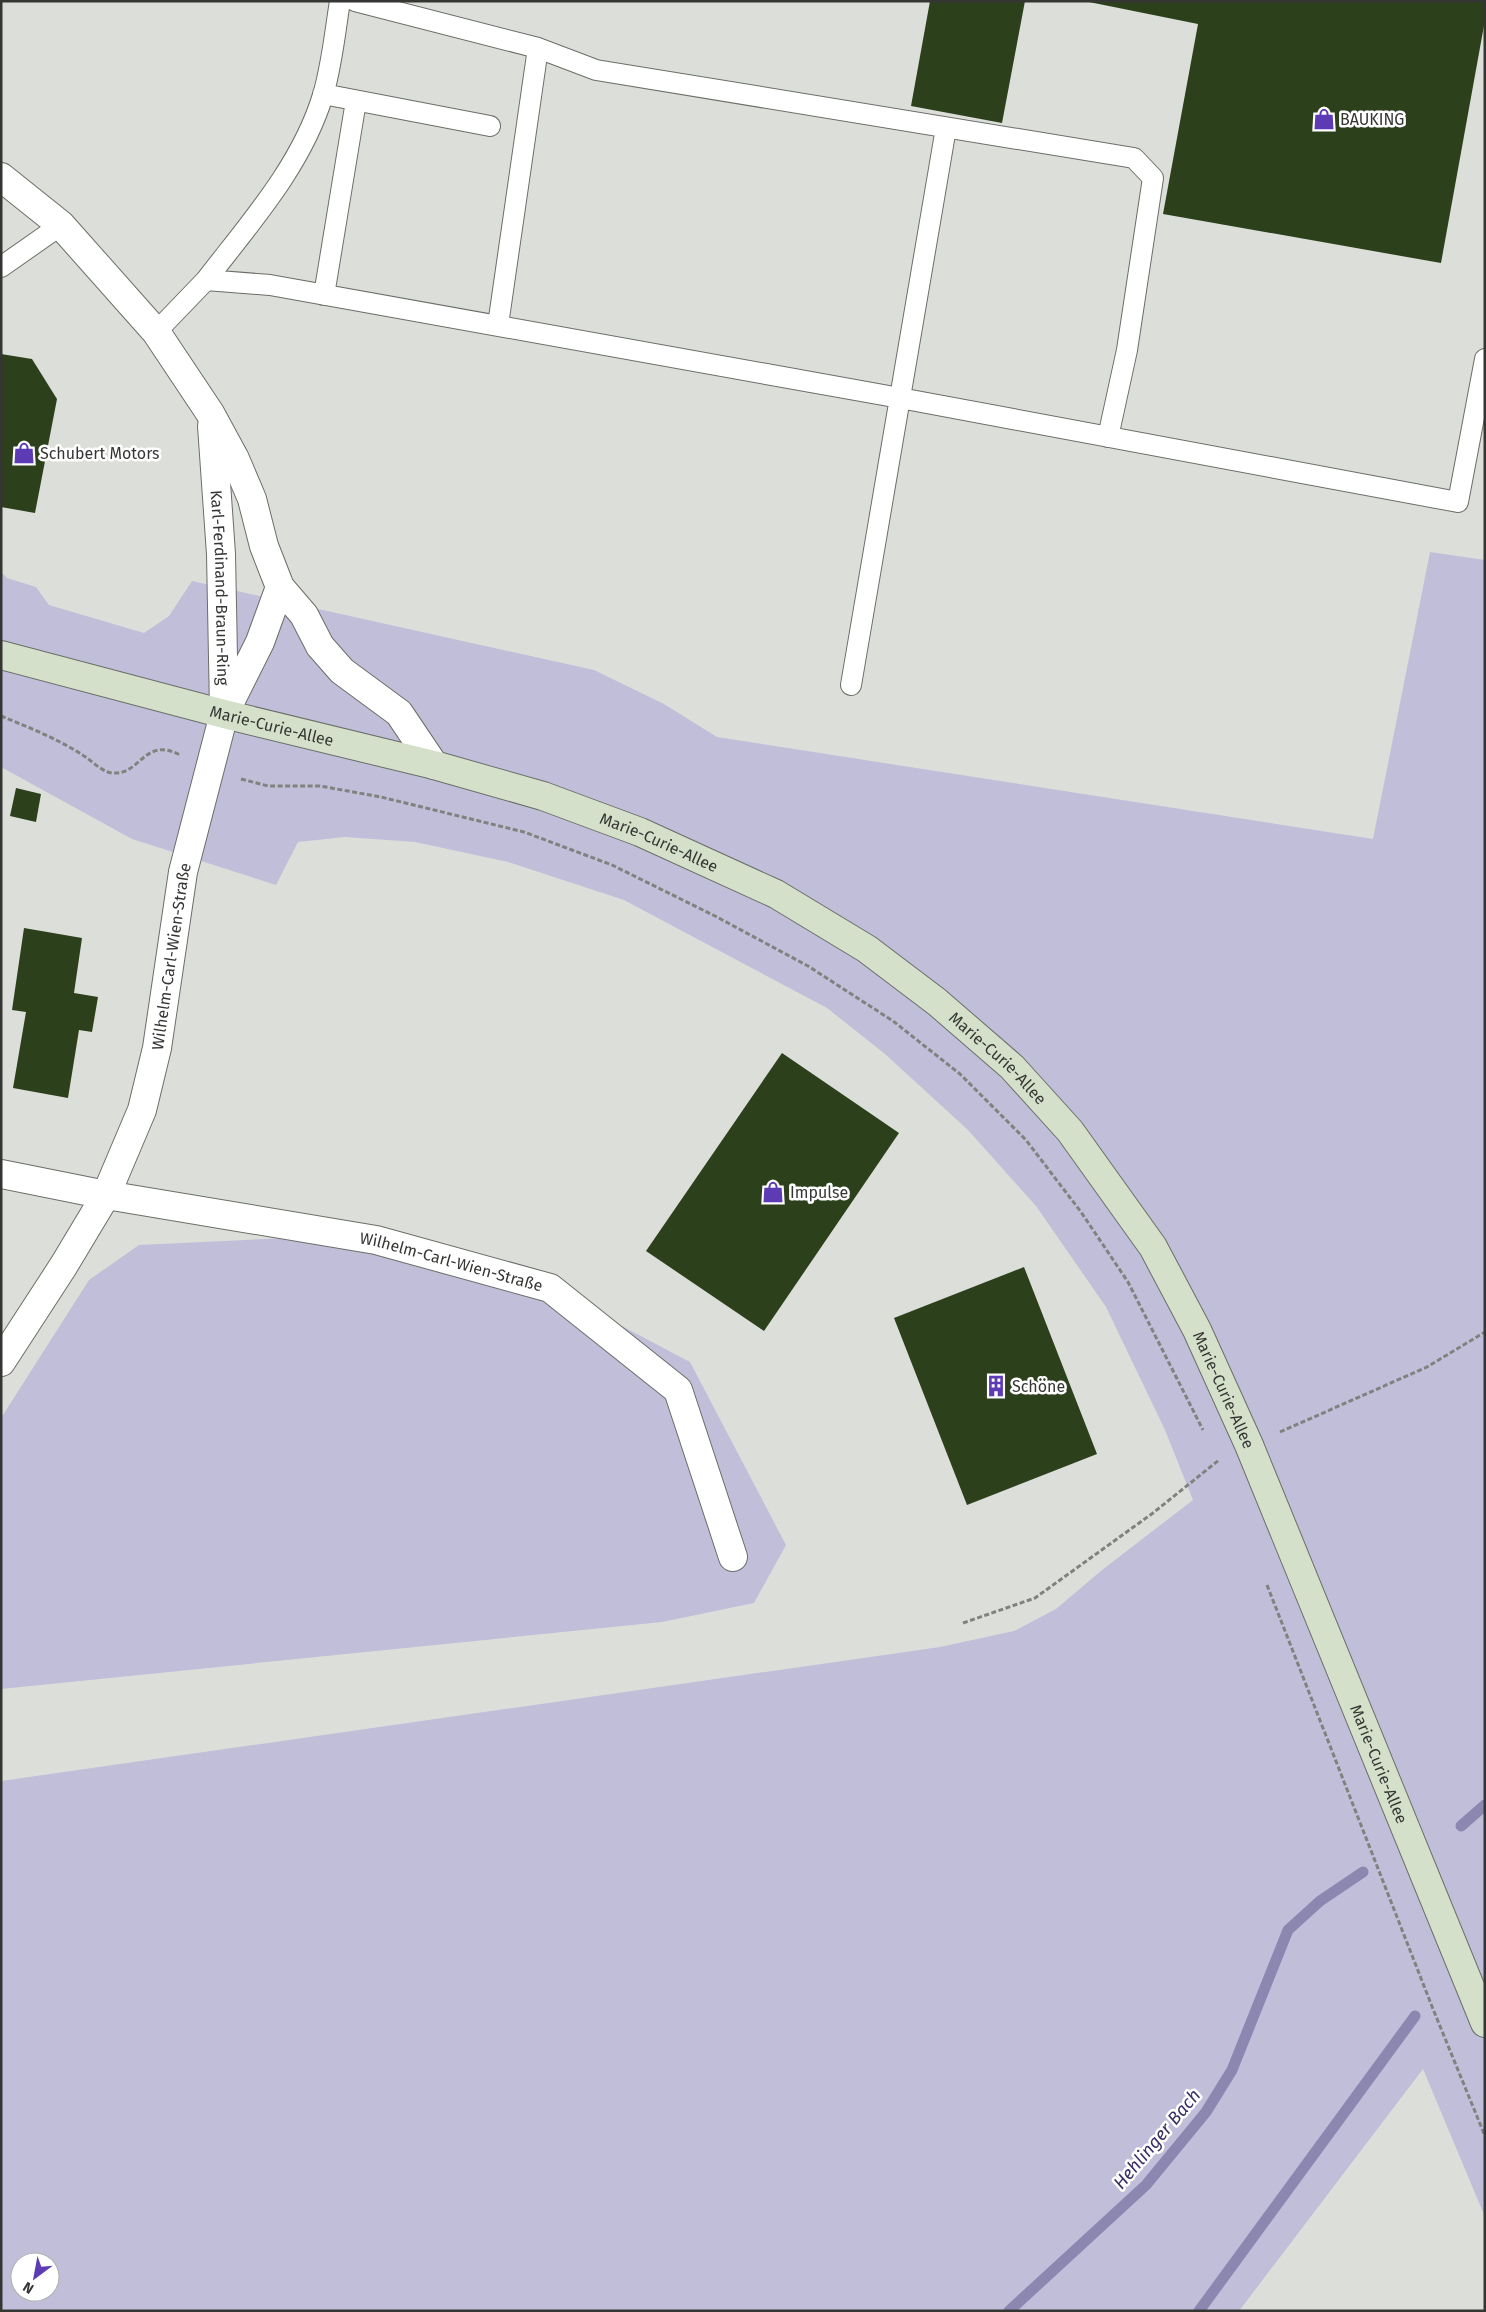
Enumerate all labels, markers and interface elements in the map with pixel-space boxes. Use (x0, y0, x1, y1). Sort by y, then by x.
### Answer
shop icon: BAUKING (1311, 106, 1337, 132)
place label: BAUKING (1340, 110, 1404, 129)
shop icon: Schubert Motors (11, 440, 37, 466)
place label: Schubert Motors (40, 444, 160, 463)
street label: Karl-Ferdinand-Braun-Ring (207, 489, 233, 686)
street label: Marie-Curie-Allee (208, 702, 336, 750)
street label: Marie-Curie-Allee (597, 809, 721, 876)
street label: Wilhelm-Carl-Wien-Straße (148, 861, 195, 1051)
street label: Marie-Curie-Allee (945, 1008, 1050, 1109)
shop icon: Impulse (760, 1179, 786, 1205)
place label: Impulse (790, 1183, 848, 1202)
street label: Wilhelm-Carl-Wien-Straße (358, 1228, 545, 1296)
street label: Marie-Curie-Allee (1189, 1328, 1258, 1452)
building icon: Schöne (983, 1373, 1009, 1399)
place label: Schöne (1012, 1377, 1065, 1396)
street label: Marie-Curie-Allee (1346, 1702, 1411, 1826)
water label: Hehlinger Bach (1109, 2084, 1205, 2194)
north arrow (10, 2252, 60, 2302)
text: N (20, 2278, 37, 2297)

